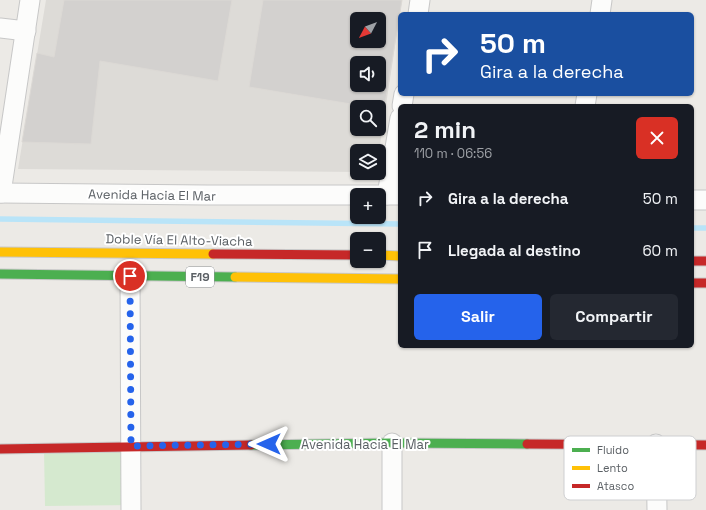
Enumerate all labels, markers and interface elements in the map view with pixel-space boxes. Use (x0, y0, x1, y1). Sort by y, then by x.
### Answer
north arrow (350, 12, 386, 48)
map controls (350, 12, 386, 268)
text: 50 m (480, 25, 546, 61)
icon: right (414, 28, 466, 80)
button: sound (350, 56, 386, 92)
text: Gira a la derecha (480, 60, 624, 83)
button: search (350, 100, 386, 136)
text: 2 min (414, 114, 476, 145)
button: close (636, 117, 678, 159)
button: layers (350, 144, 386, 180)
text: 110 m · 06:56 (414, 145, 492, 162)
street label: Avenida Hacia El Mar (88, 185, 216, 205)
icon: right (414, 187, 436, 209)
button: + (350, 188, 386, 224)
text: Gira a la derecha (448, 189, 568, 208)
text: 50 m (643, 189, 678, 208)
street label: Doble Vía El Alto-Viacha (105, 230, 253, 250)
button: − (350, 232, 386, 268)
icon: arrive (414, 239, 436, 261)
text: Llegada al destino (448, 241, 581, 260)
text: 60 m (642, 241, 678, 260)
pin (113, 259, 147, 293)
icon: arrive (119, 265, 141, 287)
road number: F19 (186, 267, 214, 287)
button: Salir (414, 294, 542, 340)
button: Compartir (550, 294, 678, 340)
position arrow (248, 423, 290, 465)
street label: Avenida Hacia El Mar (301, 436, 429, 453)
legend (564, 436, 696, 500)
text: Fluido (597, 443, 629, 457)
text: Lento (597, 461, 628, 475)
text: Atasco (597, 479, 634, 493)

